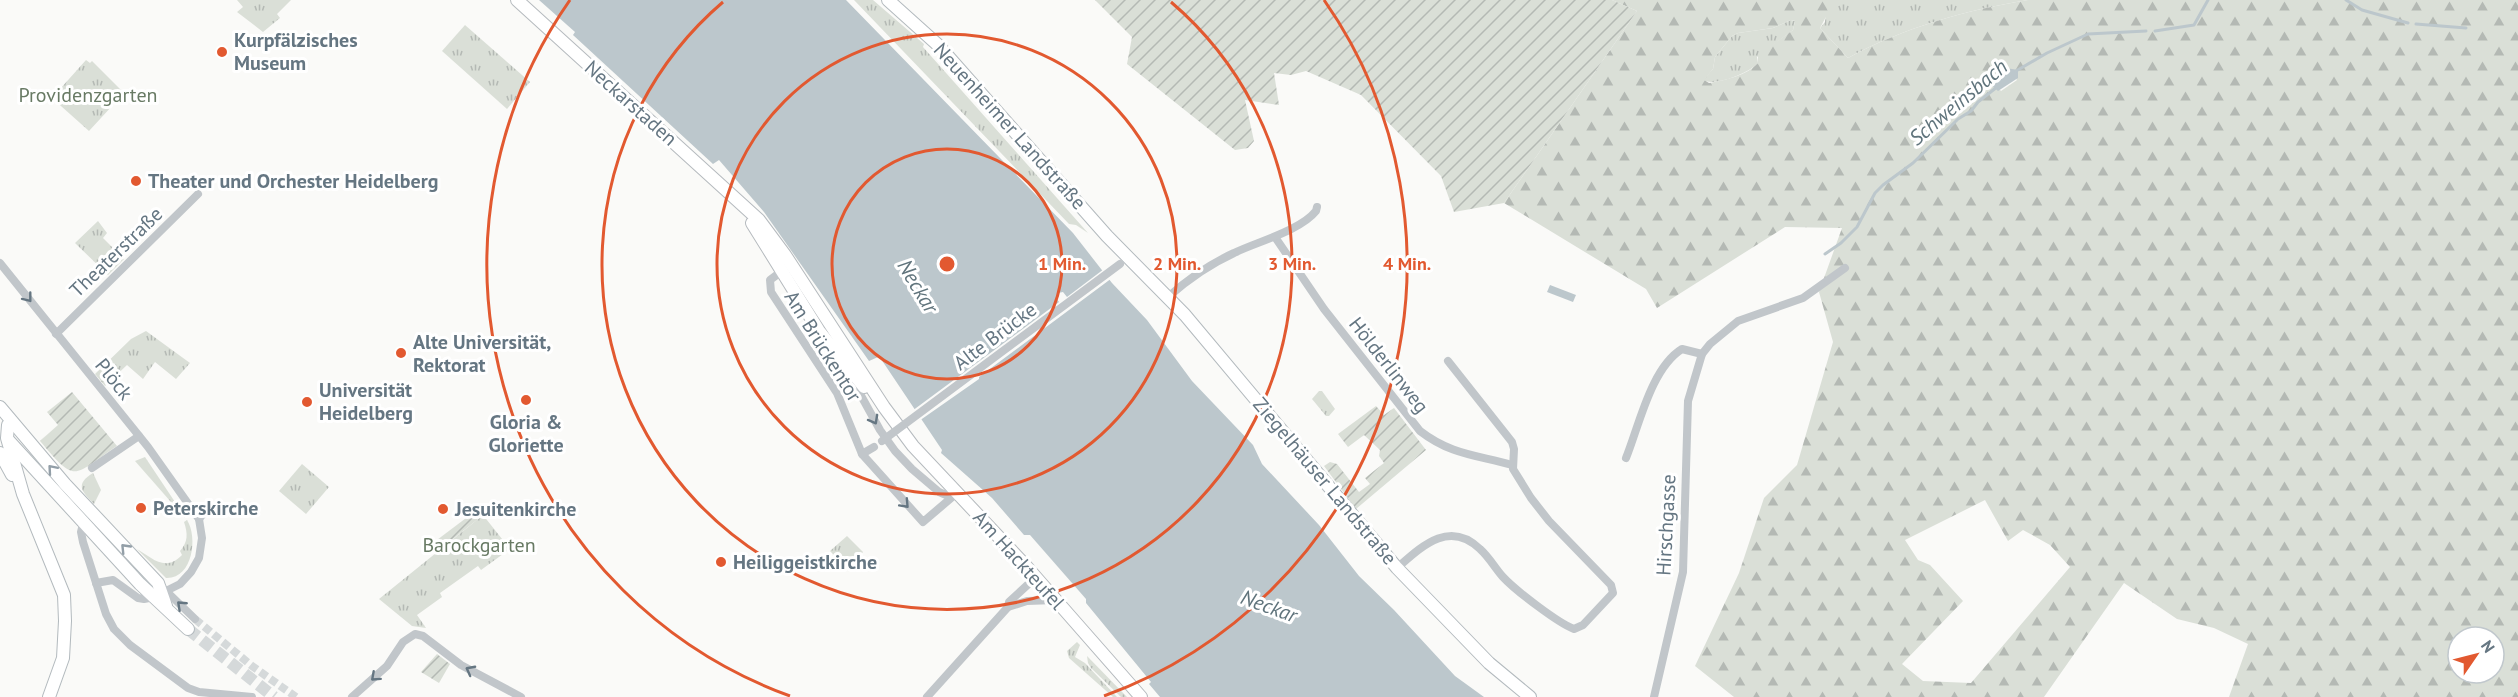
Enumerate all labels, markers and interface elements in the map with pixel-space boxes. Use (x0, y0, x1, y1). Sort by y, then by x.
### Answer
place label: Kurpfälzisches Museum (234, 27, 358, 76)
street label: Neuenheimer Landstraße (928, 37, 1092, 215)
marker: Kurpfälzisches Museum (215, 45, 229, 59)
water label: Schweinsbach (1903, 53, 2013, 151)
street label: Neckarstaden (579, 55, 683, 151)
park label: Providenzgarten (19, 82, 157, 108)
place label: Theater und Orchester Heidelberg (148, 168, 438, 194)
marker: Theater und Orchester Heidelberg (129, 174, 143, 188)
street label: Theaterstraße (64, 201, 168, 303)
text: 1 Min. (1038, 252, 1086, 275)
text: 2 Min. (1153, 252, 1201, 275)
text: 3 Min. (1268, 252, 1316, 275)
text: 4 Min. (1383, 252, 1431, 275)
water label: Neckar (891, 254, 946, 320)
centre of rings (937, 254, 957, 274)
street label: Am Brückentor (779, 286, 868, 407)
one-way arrow (21, 292, 32, 303)
street label: Alte Brücke (948, 296, 1042, 376)
street label: Hölderlinweg (1343, 312, 1435, 418)
place label: Alte Universität, Rektorat (413, 329, 551, 378)
marker: Alte Universität, Rektorat (394, 346, 408, 360)
street label: Plöck (89, 353, 139, 406)
place label: Universität Heidelberg (319, 377, 413, 426)
street label: Ziegelhäuser Landstraße (1247, 392, 1403, 570)
marker: Gloria & Gloriette (519, 393, 533, 407)
marker: Universität Heidelberg (300, 395, 314, 409)
place label: Gloria & Gloriette (488, 409, 564, 458)
one-way arrow (867, 414, 878, 424)
one-way arrow (49, 465, 60, 476)
street label: Hirschgasse (1650, 474, 1682, 576)
place label: Peterskirche (153, 495, 258, 521)
place label: Jesuitenkirche (454, 496, 576, 522)
one-way arrow (898, 497, 909, 507)
marker: Peterskirche (134, 501, 148, 515)
marker: Jesuitenkirche (436, 502, 450, 516)
street label: Am Hackteufel (968, 505, 1071, 615)
park label: Barockgarten (422, 532, 536, 558)
one-way arrow (121, 545, 132, 556)
place label: Heiliggeistkirche (733, 549, 877, 575)
marker: Heiliggeistkirche (714, 555, 728, 569)
water label: Neckar (1237, 583, 1303, 629)
one-way arrow (177, 601, 188, 612)
north arrow (2446, 625, 2506, 685)
text: N (2477, 636, 2499, 656)
one-way arrow (466, 666, 476, 677)
one-way arrow (371, 670, 382, 681)

